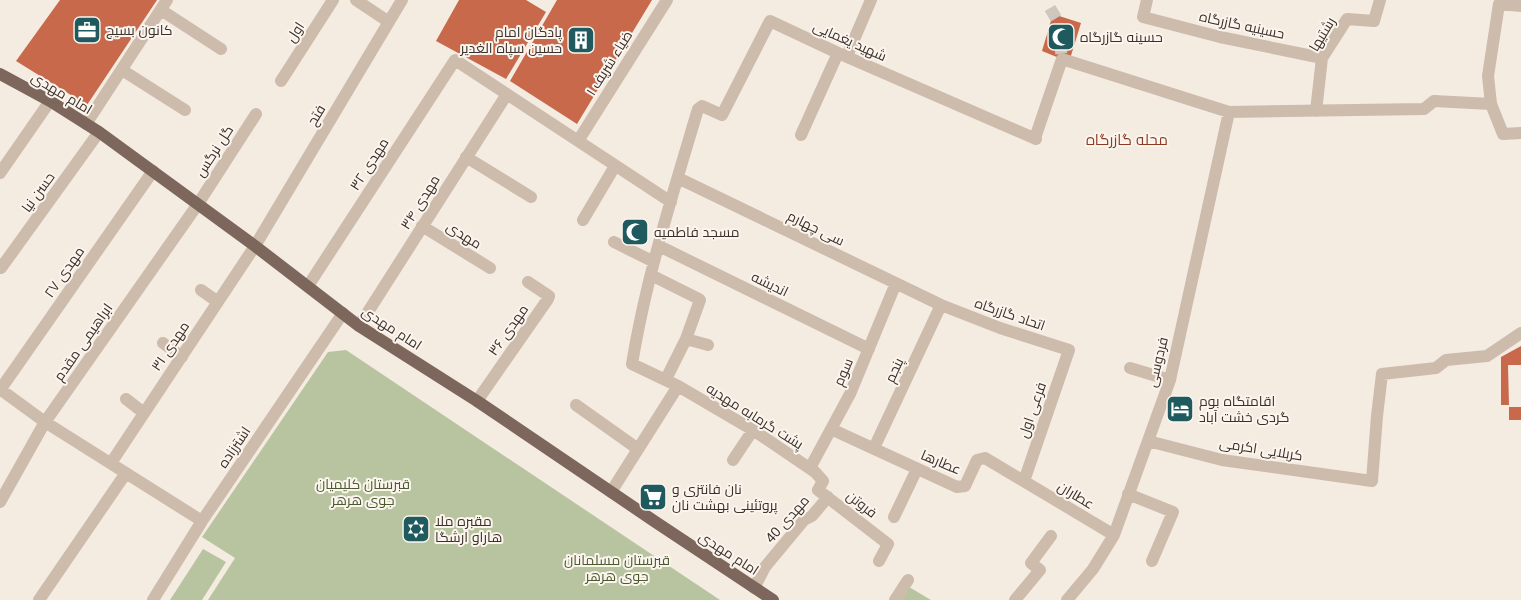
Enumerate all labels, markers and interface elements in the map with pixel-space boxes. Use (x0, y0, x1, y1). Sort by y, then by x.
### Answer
street label: حسینیه گازرگاه (1198, 8, 1286, 42)
street label: رشتیها (1306, 14, 1338, 54)
office icon: کانون بسیج (72, 15, 102, 45)
street label: شهید یغمایی (811, 18, 889, 64)
street label: اول (283, 19, 308, 46)
place label: کانون بسیج (106, 22, 173, 39)
mosque icon: حسینه گازرگاه (1046, 22, 1076, 52)
place label: پادگان امام حسین سپاه الغدیر (460, 24, 562, 58)
building icon: پادگان امام حسین سپاه الغدیر (566, 25, 596, 55)
street label: ضیاء شریف ۱ (583, 28, 635, 98)
place label: حسینه گازرگاه (1080, 29, 1163, 45)
street label: امام مهدی (28, 69, 95, 119)
street label: فتح (304, 102, 329, 129)
street label: گل نرگس (192, 122, 236, 180)
district label: محله گازرگاه (1086, 131, 1168, 149)
street label: مهدی ۳۲ (346, 135, 392, 193)
street label: حسن نیا (18, 169, 58, 215)
street label: مهدی ۳۴ (397, 172, 443, 232)
street label: سی چهارم (784, 207, 847, 250)
mosque icon: مسجد فاطمیه (620, 217, 650, 247)
street label: مهدی (444, 218, 484, 252)
place label: مسجد فاطمیه (654, 224, 740, 240)
street label: مهدی ۲۷ (41, 244, 87, 300)
street label: اندیشه (749, 268, 791, 300)
street label: اتحاد گازرگاه (973, 294, 1047, 334)
street label: ابراهیمی مقدم (50, 300, 117, 385)
street label: مهدی ۳۶ (485, 302, 531, 358)
street label: امام مهدی (358, 303, 425, 355)
street label: مهدی ۳۱ (148, 318, 192, 374)
street label: فردوسی (1143, 335, 1171, 389)
street label: پنجم (881, 355, 909, 386)
street label: سوم (830, 356, 858, 389)
street label: پشت گرمابه مهدیه (703, 380, 807, 454)
street label: فرعی اول (1015, 380, 1050, 440)
place label: اقامتگاه بوم گردی خشت آباد (1199, 393, 1289, 425)
hotel icon: اقامتگاه بوم گردی خشت آباد (1165, 394, 1195, 424)
street label: اشترزاده (214, 423, 254, 471)
street label: کربلایی اکرمی (1218, 435, 1304, 463)
street label: عطارها (919, 446, 963, 478)
park label: قبرستان کلیمیان جوی هرهر (316, 476, 410, 508)
street label: عطاران (1055, 478, 1097, 512)
place label: نان فانتزی و پروتئینی بهشت نان (672, 481, 778, 515)
supermarket icon: نان فانتزی و پروتئینی بهشت نان (638, 482, 668, 512)
street label: فروتن (844, 487, 880, 521)
street label: مهدی 40 (762, 492, 812, 546)
place label: مقبره ملا هاراو ارشگا (435, 513, 502, 545)
synagogue icon: مقبره ملا هاراو ارشگا (401, 514, 431, 544)
street label: امام مهدی (695, 528, 762, 580)
park label: قبرستان مسلمانان جوی هرهر (564, 552, 670, 584)

